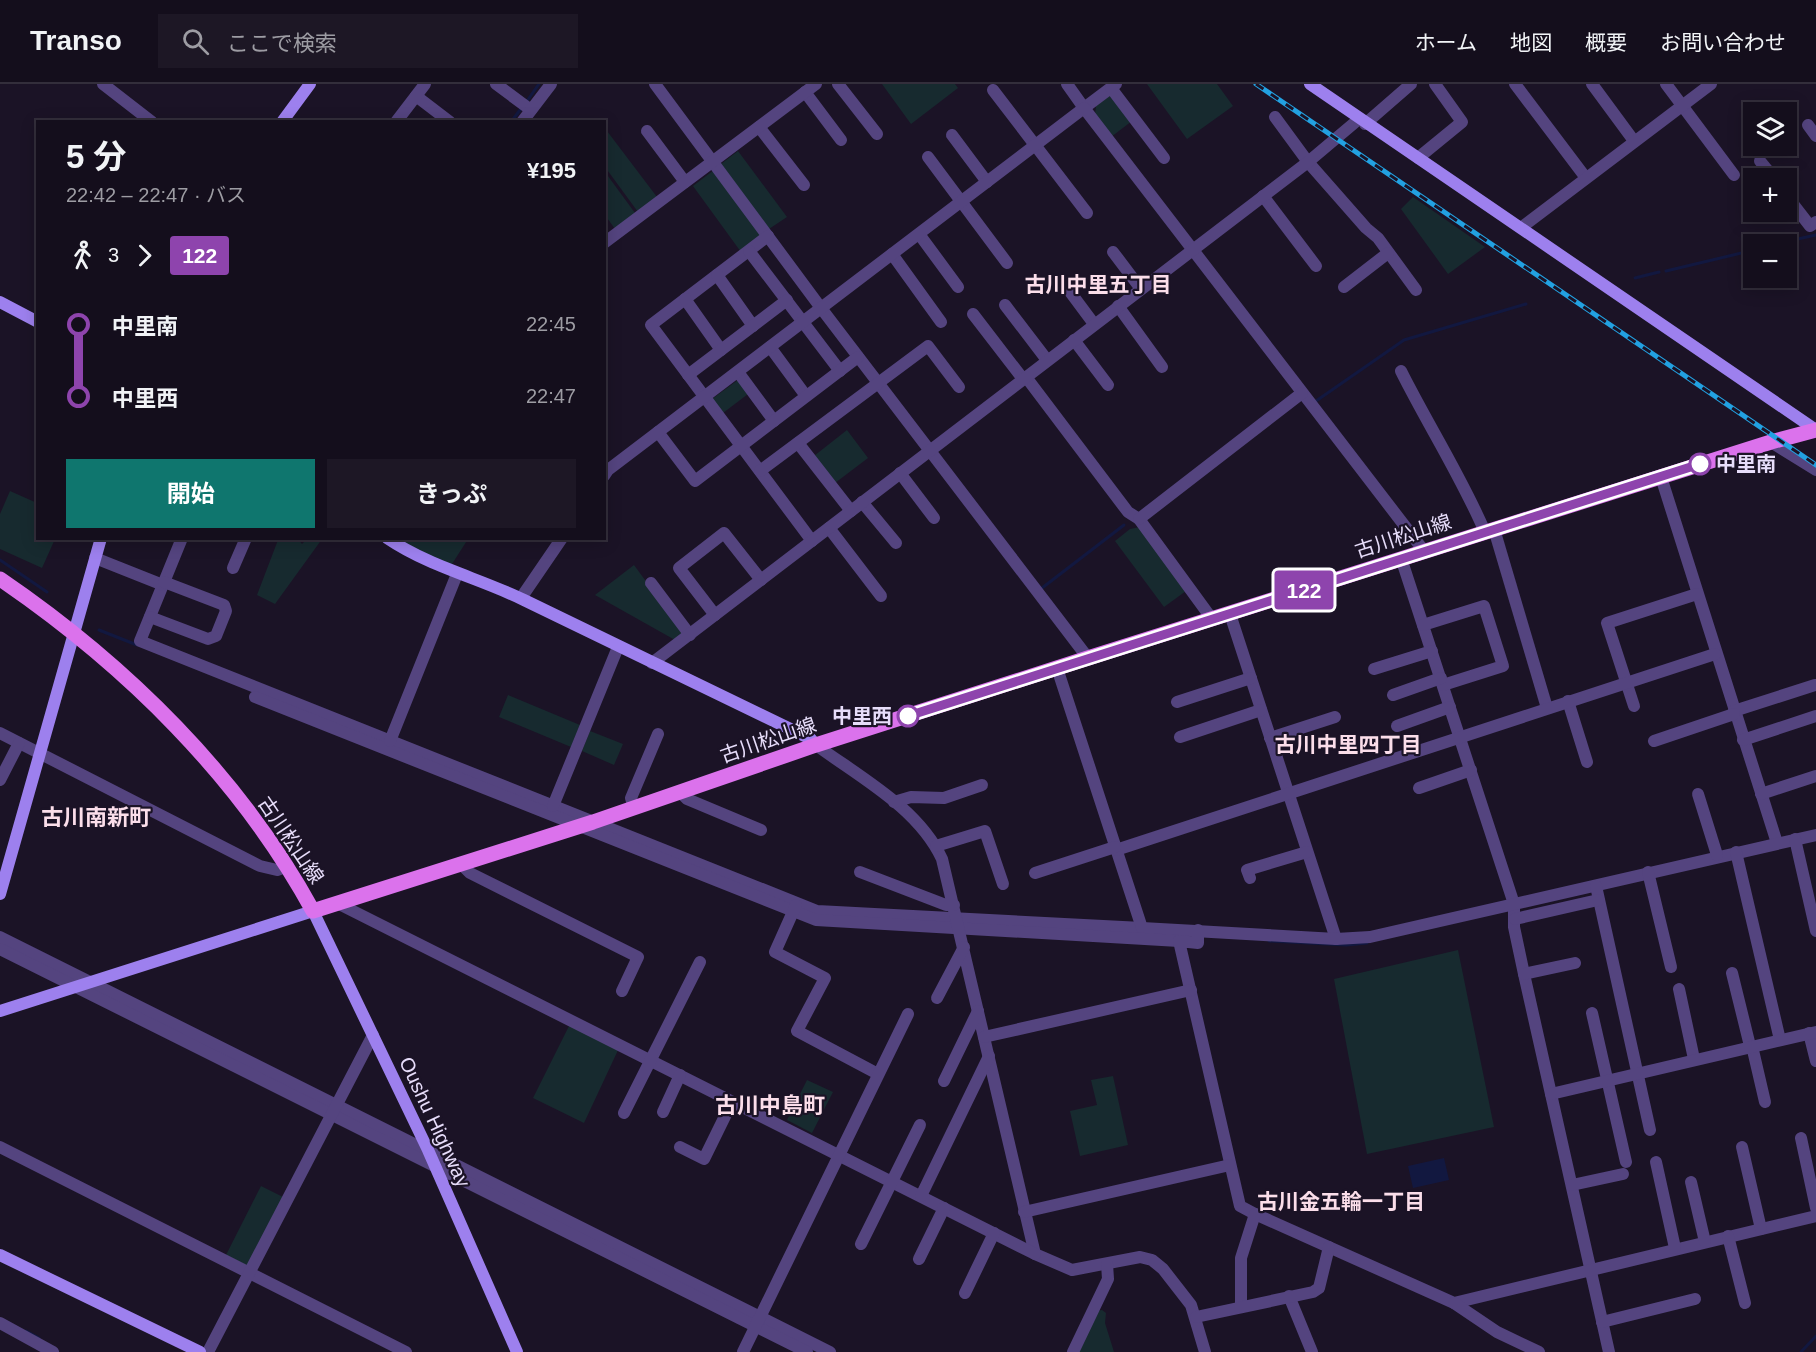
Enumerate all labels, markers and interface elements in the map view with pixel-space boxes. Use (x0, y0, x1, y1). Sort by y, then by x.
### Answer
search box (158, 14, 578, 68)
text: Transo (30, 25, 122, 56)
icon: search (179, 25, 212, 58)
text: ここで検索 (227, 31, 337, 56)
text: ホーム (1415, 31, 1477, 54)
text: 地図 (1510, 31, 1552, 54)
text: 概要 (1585, 31, 1627, 54)
text: お問い合わせ (1660, 31, 1786, 54)
map controls (1743, 102, 1797, 288)
button: layers (1743, 102, 1797, 156)
text: 5 分 (66, 138, 127, 175)
text: ¥195 (527, 158, 576, 183)
button: + (1743, 168, 1797, 222)
text: 22:42 – 22:47 · バス (66, 184, 246, 206)
button: − (1743, 234, 1797, 288)
icon: walk (66, 239, 99, 272)
icon: forward (128, 239, 161, 272)
text: 3 (108, 244, 119, 266)
text: 122 (182, 244, 217, 267)
district label: 古川中里五丁目 (1025, 273, 1172, 296)
text: 22:45 (526, 313, 576, 335)
text: 中里南 (112, 314, 178, 339)
text: 22:47 (526, 385, 576, 407)
text: 中里西 (112, 386, 178, 411)
marker: 中里南 (1689, 453, 1711, 475)
place label: 中里南 (1716, 453, 1776, 475)
button: 開始 (66, 459, 315, 528)
button: きっぷ (327, 459, 576, 528)
street label: 古川松山線 (1352, 510, 1454, 562)
line badge: 122 (1270, 570, 1338, 610)
text: 122 (1286, 579, 1322, 602)
place label: 中里西 (832, 705, 892, 727)
marker: 中里西 (897, 705, 919, 727)
street label: 古川松山線 (717, 713, 819, 767)
district label: 古川中里四丁目 (1275, 733, 1422, 756)
street label: 古川松山線 (254, 792, 328, 888)
district label: 古川南新町 (41, 805, 151, 830)
street label: Oushu Highway (395, 1053, 475, 1191)
district label: 古川中島町 (715, 1093, 825, 1118)
district label: 古川金五輪一丁目 (1257, 1190, 1425, 1213)

